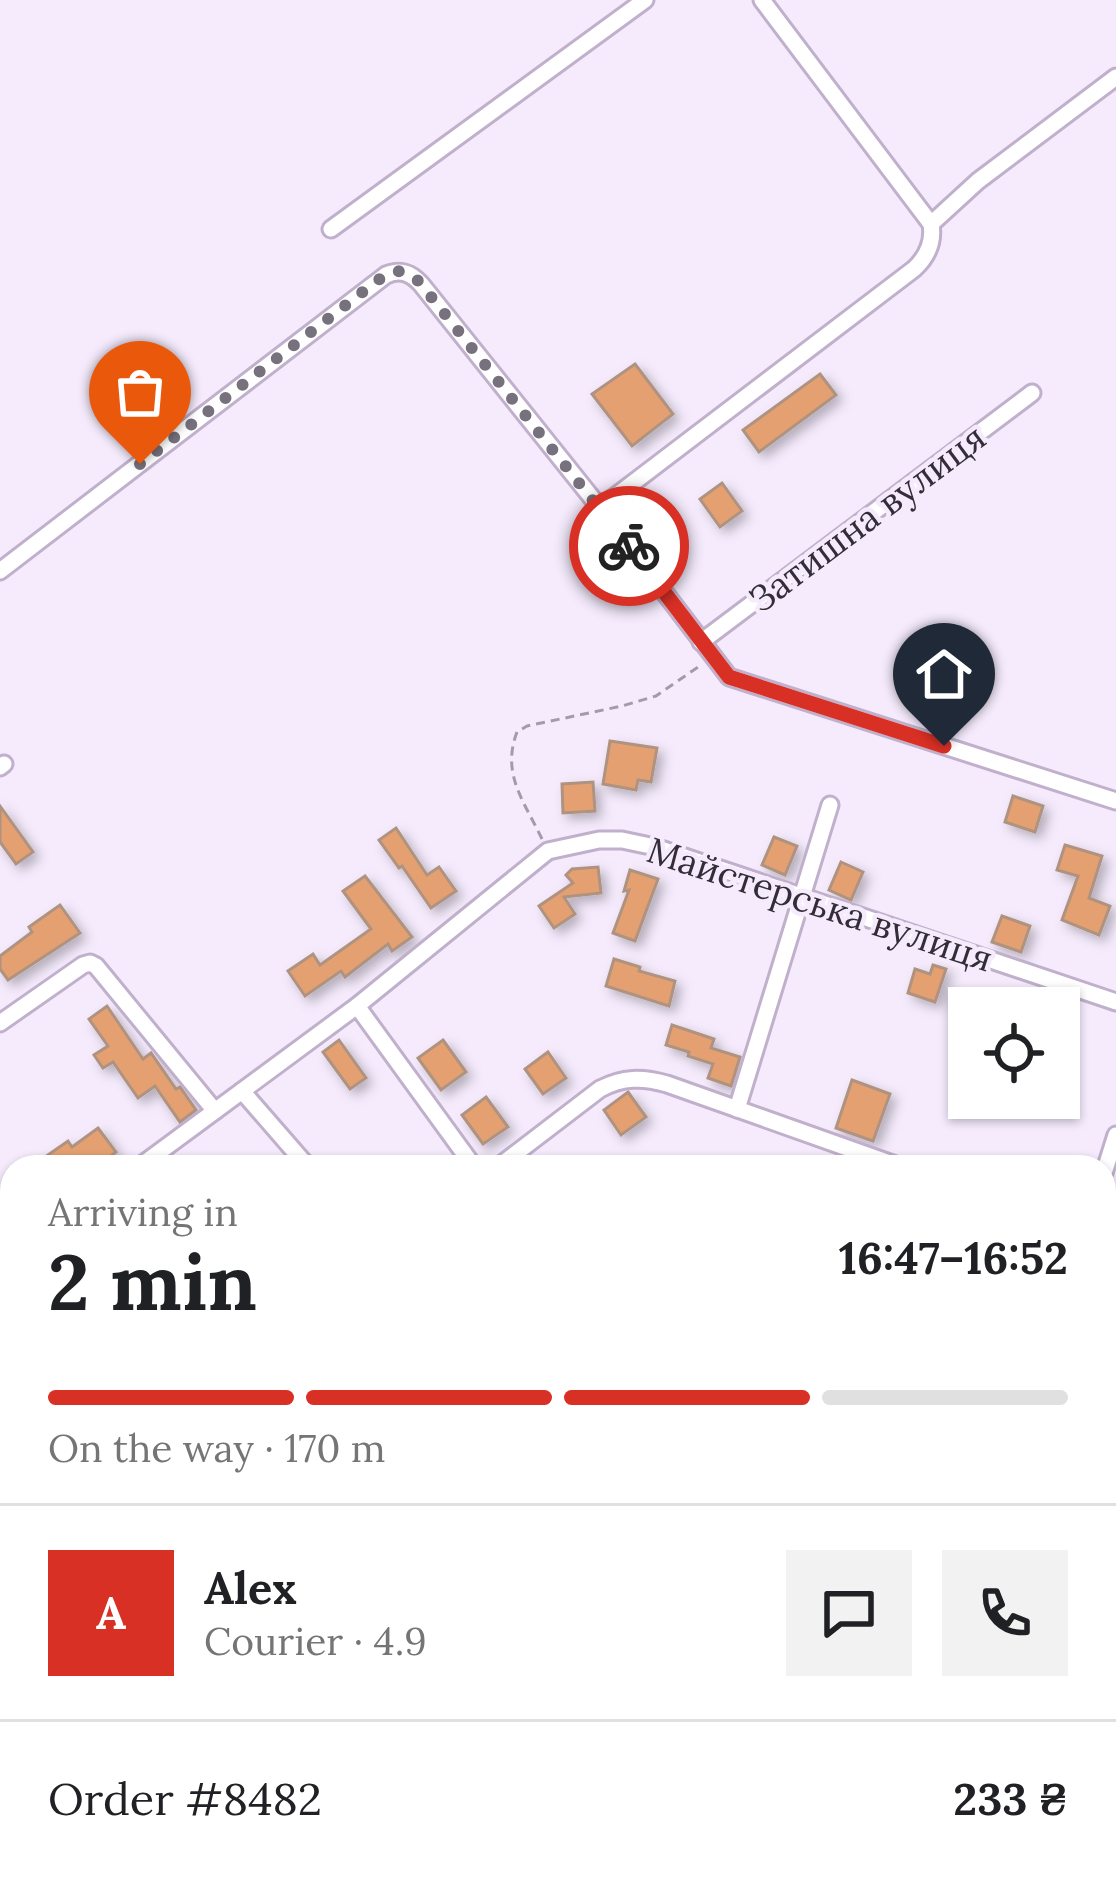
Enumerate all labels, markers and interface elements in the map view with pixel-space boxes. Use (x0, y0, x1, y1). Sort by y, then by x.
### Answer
pin (89, 341, 191, 464)
icon: bag (107, 359, 173, 425)
street label: Затишна вулиця (739, 414, 995, 622)
courier (569, 486, 689, 606)
icon: bike (596, 513, 662, 579)
pin (893, 623, 995, 746)
icon: home (911, 641, 977, 707)
street label: Майстерська вулиця (642, 826, 998, 982)
map controls (948, 987, 1080, 1119)
button: locate (948, 987, 1080, 1119)
text: Arriving in (48, 1187, 238, 1237)
text: 16:47–16:52 (839, 1229, 1068, 1286)
text: 2 min (48, 1232, 257, 1331)
text: On the way · 170 m (48, 1423, 386, 1473)
button: chat (786, 1550, 912, 1676)
button: phone (942, 1550, 1068, 1676)
text: Alex (204, 1559, 297, 1616)
text: A (96, 1584, 126, 1641)
text: Courier · 4.9 (204, 1616, 427, 1666)
text: Order #8482 (48, 1770, 322, 1827)
text: 233 ₴ (953, 1770, 1068, 1827)

